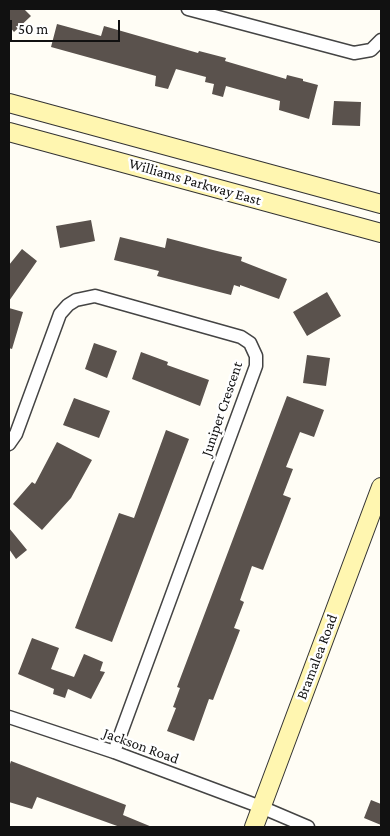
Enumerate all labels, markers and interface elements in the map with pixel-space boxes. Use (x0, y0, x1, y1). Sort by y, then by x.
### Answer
scale bar (12, 10, 122, 42)
text: 50 m (18, 21, 48, 37)
street label: Williams Parkway East (127, 154, 263, 210)
street label: Juniper Crescent (197, 359, 247, 459)
street label: Bramalea Road (292, 612, 342, 702)
street label: Jackson Road (101, 724, 181, 768)

